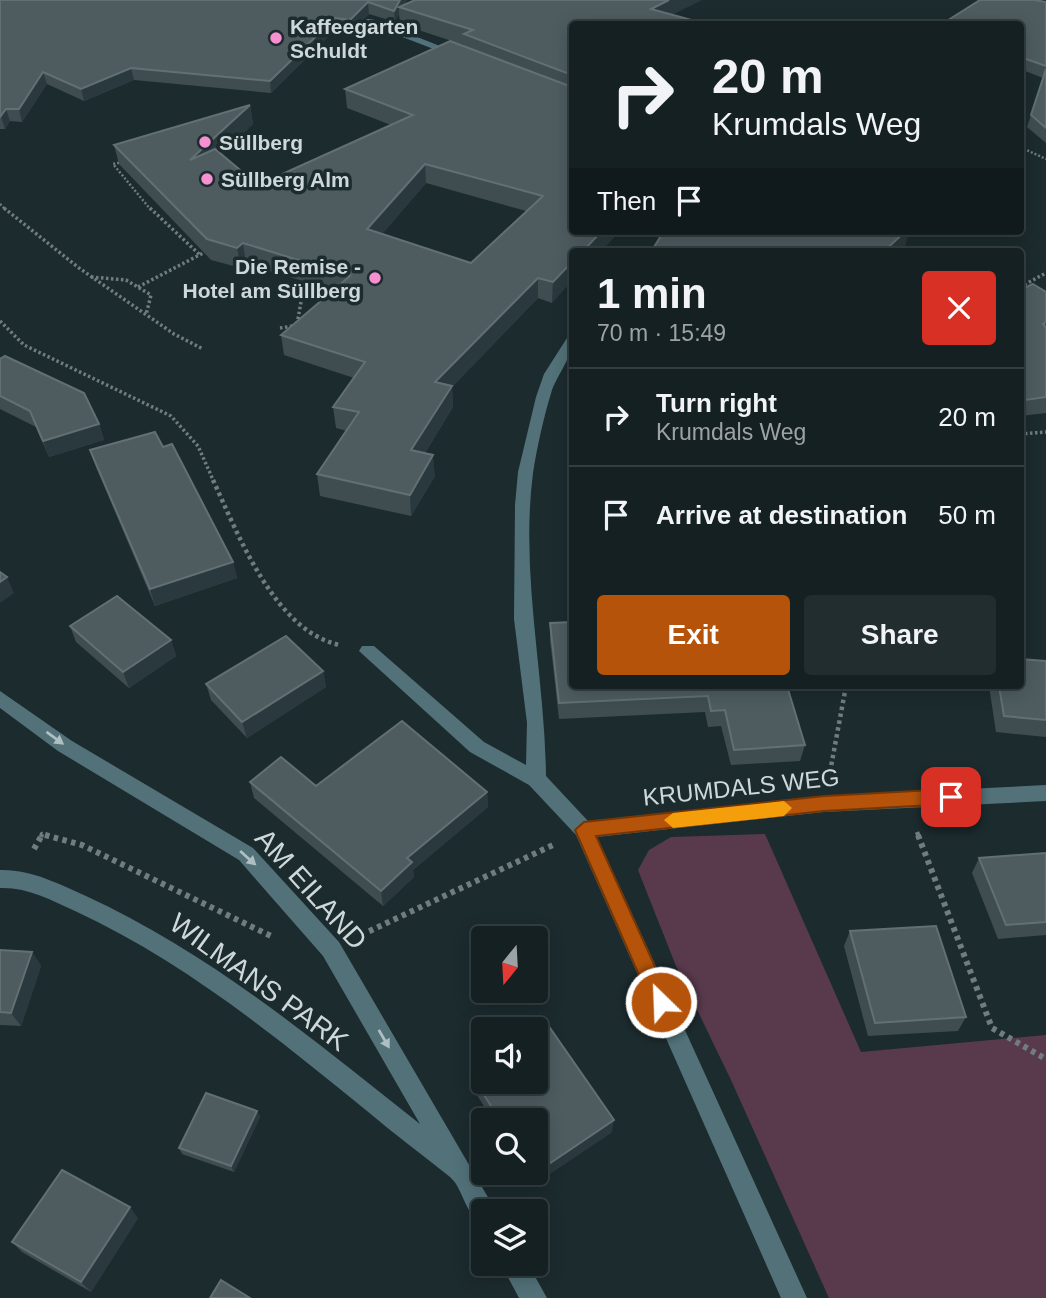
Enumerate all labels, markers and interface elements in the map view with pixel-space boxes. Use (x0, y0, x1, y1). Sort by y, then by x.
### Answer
place label: Kaffeegarten Schuldt (290, 15, 418, 62)
marker: Kaffeegarten Schuldt (268, 30, 284, 46)
icon: right (597, 49, 688, 140)
text: 20 m (712, 49, 824, 103)
text: Krumdals Weg (712, 106, 921, 142)
place label: Süllberg (219, 131, 303, 154)
marker: Süllberg (197, 134, 213, 150)
place label: Süllberg Alm (221, 168, 350, 191)
marker: Süllberg Alm (199, 171, 215, 187)
icon: arrive (670, 182, 708, 220)
text: Then (597, 186, 656, 216)
place label: Die Remise - Hotel am Süllberg (182, 255, 361, 302)
marker: Die Remise - Hotel am Süllberg (367, 270, 383, 286)
text: 1 min (597, 270, 707, 317)
button: close (922, 271, 996, 345)
text: 70 m · 15:49 (597, 320, 726, 346)
text: Turn right (656, 388, 777, 418)
icon: right (597, 398, 635, 436)
text: 20 m (938, 402, 996, 432)
text: Krumdals Weg (656, 419, 806, 445)
icon: arrive (597, 496, 635, 534)
text: Arrive at destination (656, 500, 907, 530)
text: 50 m (938, 500, 996, 530)
button: Exit (597, 595, 790, 675)
button: Share (804, 595, 996, 675)
one-way arrow (46, 731, 64, 745)
street label: KRUMDALS WEG (641, 763, 841, 811)
pin (921, 767, 981, 827)
icon: arrive (932, 778, 970, 816)
street label: AM EILAND (249, 823, 373, 955)
one-way arrow (239, 850, 257, 866)
street label: WILMANS PARK (164, 907, 354, 1057)
north arrow (471, 926, 548, 1003)
map controls (471, 926, 548, 1276)
position arrow (624, 965, 698, 1039)
button: sound (471, 1017, 548, 1094)
one-way arrow (377, 1029, 390, 1048)
button: search (471, 1108, 548, 1185)
button: layers (471, 1199, 548, 1276)

